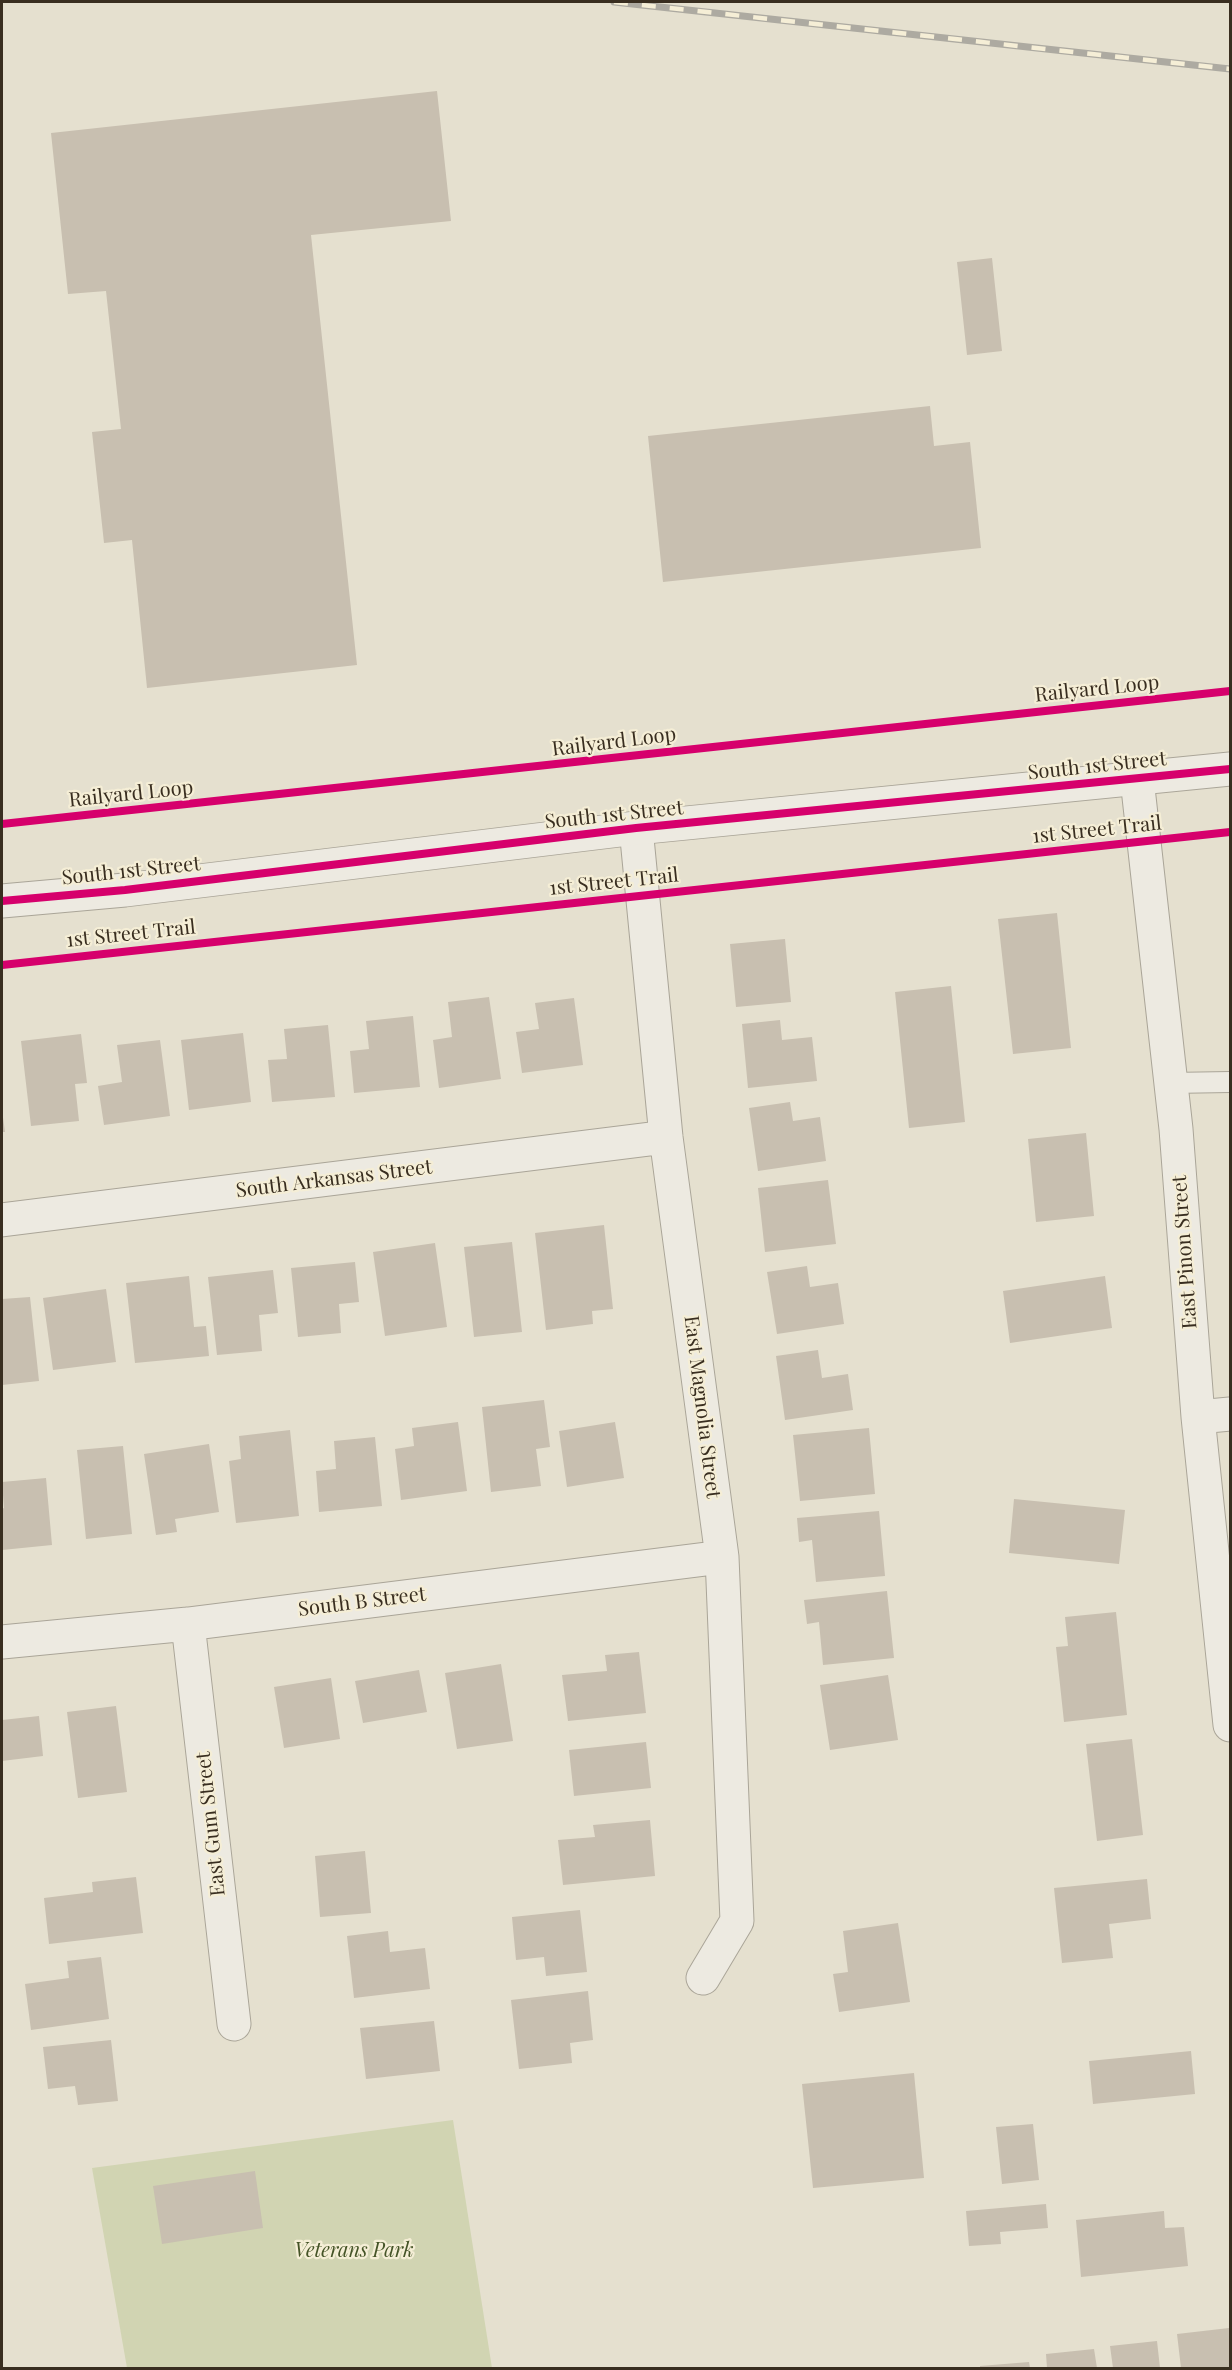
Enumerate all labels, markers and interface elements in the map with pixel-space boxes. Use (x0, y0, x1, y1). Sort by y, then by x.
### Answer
street label: Railyard Loop (1034, 671, 1160, 707)
street label: Railyard Loop (551, 722, 677, 762)
street label: South 1st Street (1026, 747, 1168, 785)
street label: Railyard Loop (68, 776, 194, 812)
street label: South 1st Street (543, 796, 685, 834)
street label: 1st Street Trail (1031, 811, 1163, 849)
street label: South 1st Street (60, 852, 202, 890)
street label: 1st Street Trail (548, 863, 680, 901)
street label: 1st Street Trail (65, 915, 197, 953)
street label: South Arkansas Street (235, 1155, 433, 1203)
street label: East Pinon Street (1168, 1174, 1202, 1330)
street label: East Magnolia Street (679, 1314, 725, 1500)
street label: South B Street (297, 1582, 427, 1622)
street label: East Gum Street (191, 1751, 231, 1897)
park label: Veterans Park (294, 2239, 414, 2263)

